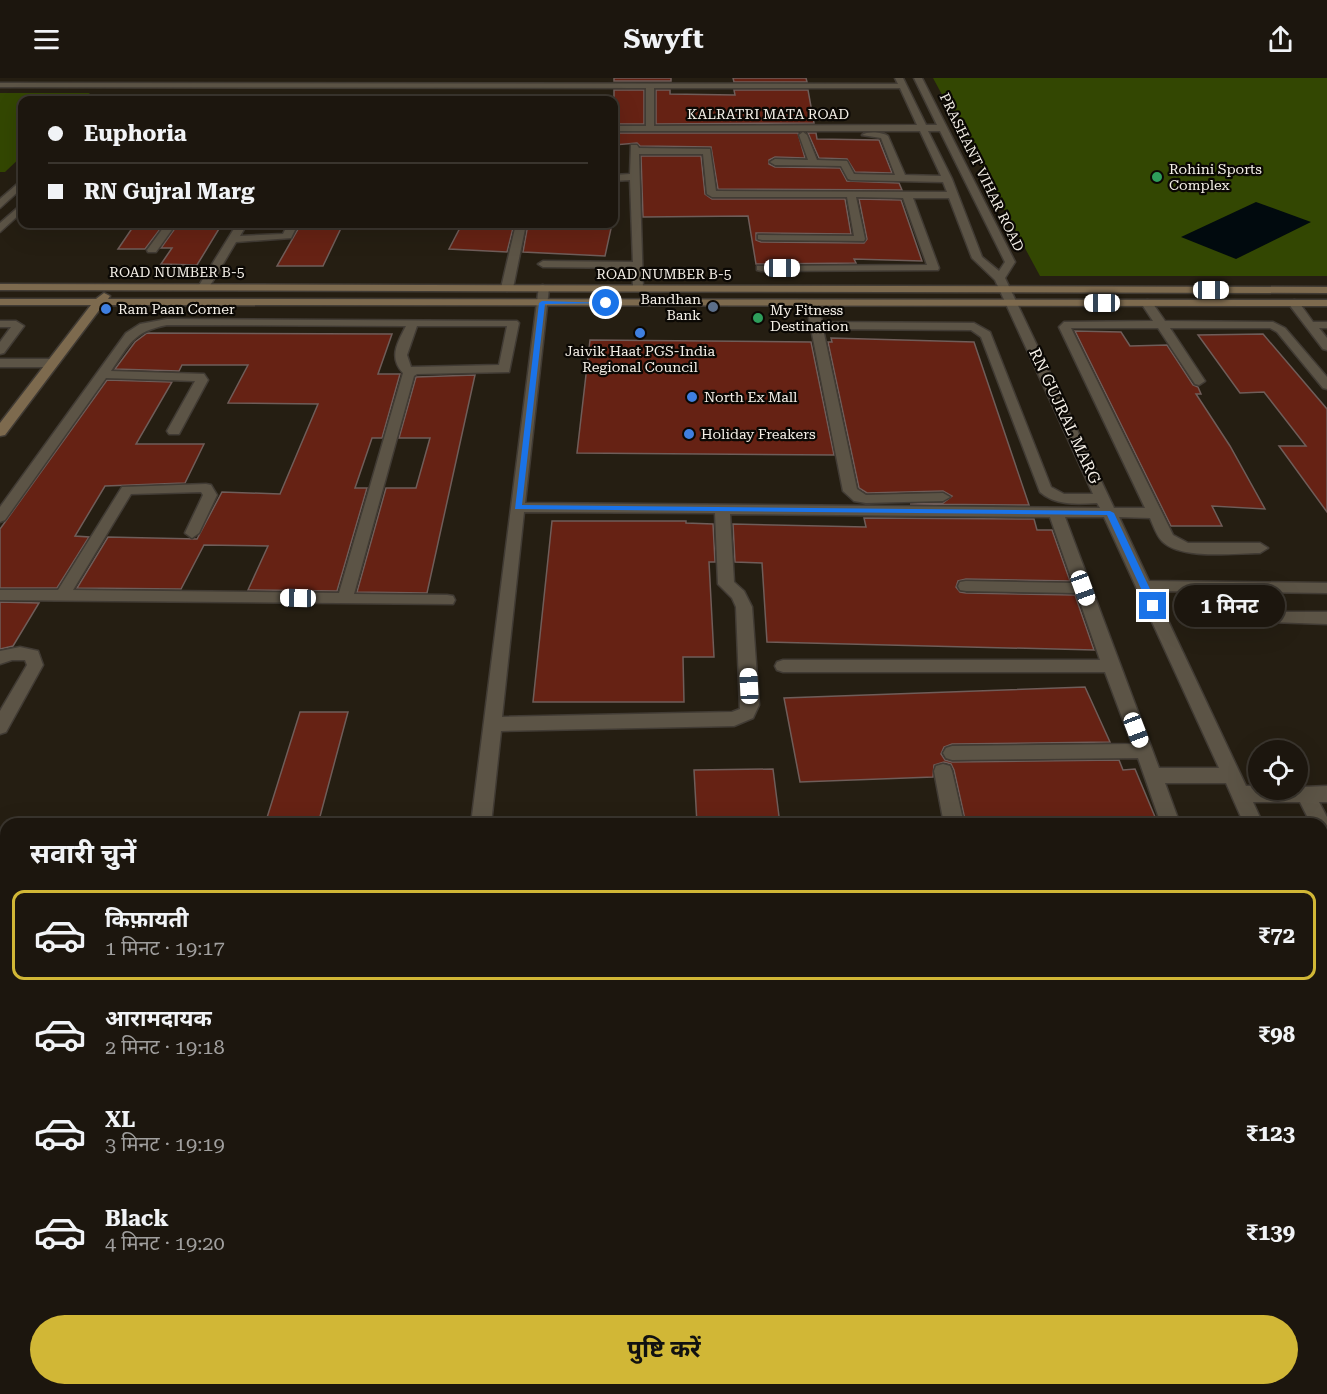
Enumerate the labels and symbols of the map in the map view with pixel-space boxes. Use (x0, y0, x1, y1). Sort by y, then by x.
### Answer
street label: PRASHANT VIHAR ROAD (937, 90, 1027, 254)
street label: KALRATRI MATA ROAD (687, 106, 849, 122)
place label: Rohini Sports Complex (1169, 161, 1262, 193)
marker: Rohini Sports Complex (1150, 170, 1164, 184)
car (764, 259, 800, 277)
street label: ROAD NUMBER B-5 (109, 264, 245, 280)
street label: ROAD NUMBER B-5 (596, 266, 732, 282)
car (1193, 281, 1229, 299)
route start (592, 289, 619, 316)
place label: Bandhan Bank (640, 291, 701, 323)
car (1084, 294, 1120, 312)
marker: Bandhan Bank (706, 300, 720, 314)
place label: Ram Paan Corner (118, 301, 235, 317)
marker: Ram Paan Corner (99, 302, 113, 316)
place label: My Fitness Destination (770, 302, 849, 334)
marker: My Fitness Destination (751, 311, 765, 325)
marker: Jaivik Haat PGS-India Regional Council (633, 326, 647, 340)
place label: Jaivik Haat PGS-India Regional Council (565, 343, 716, 375)
street label: RN GUJRAL MARG (1025, 345, 1105, 487)
place label: North Ex Mall (704, 389, 798, 405)
marker: North Ex Mall (685, 390, 699, 404)
place label: Holiday Freakers (701, 426, 816, 442)
marker: Holiday Freakers (682, 427, 696, 441)
car (1068, 568, 1098, 608)
callout: 1 मिनट (1174, 585, 1285, 627)
car (280, 589, 316, 607)
route end (1139, 592, 1166, 619)
car (739, 668, 759, 704)
car (1121, 710, 1151, 750)

